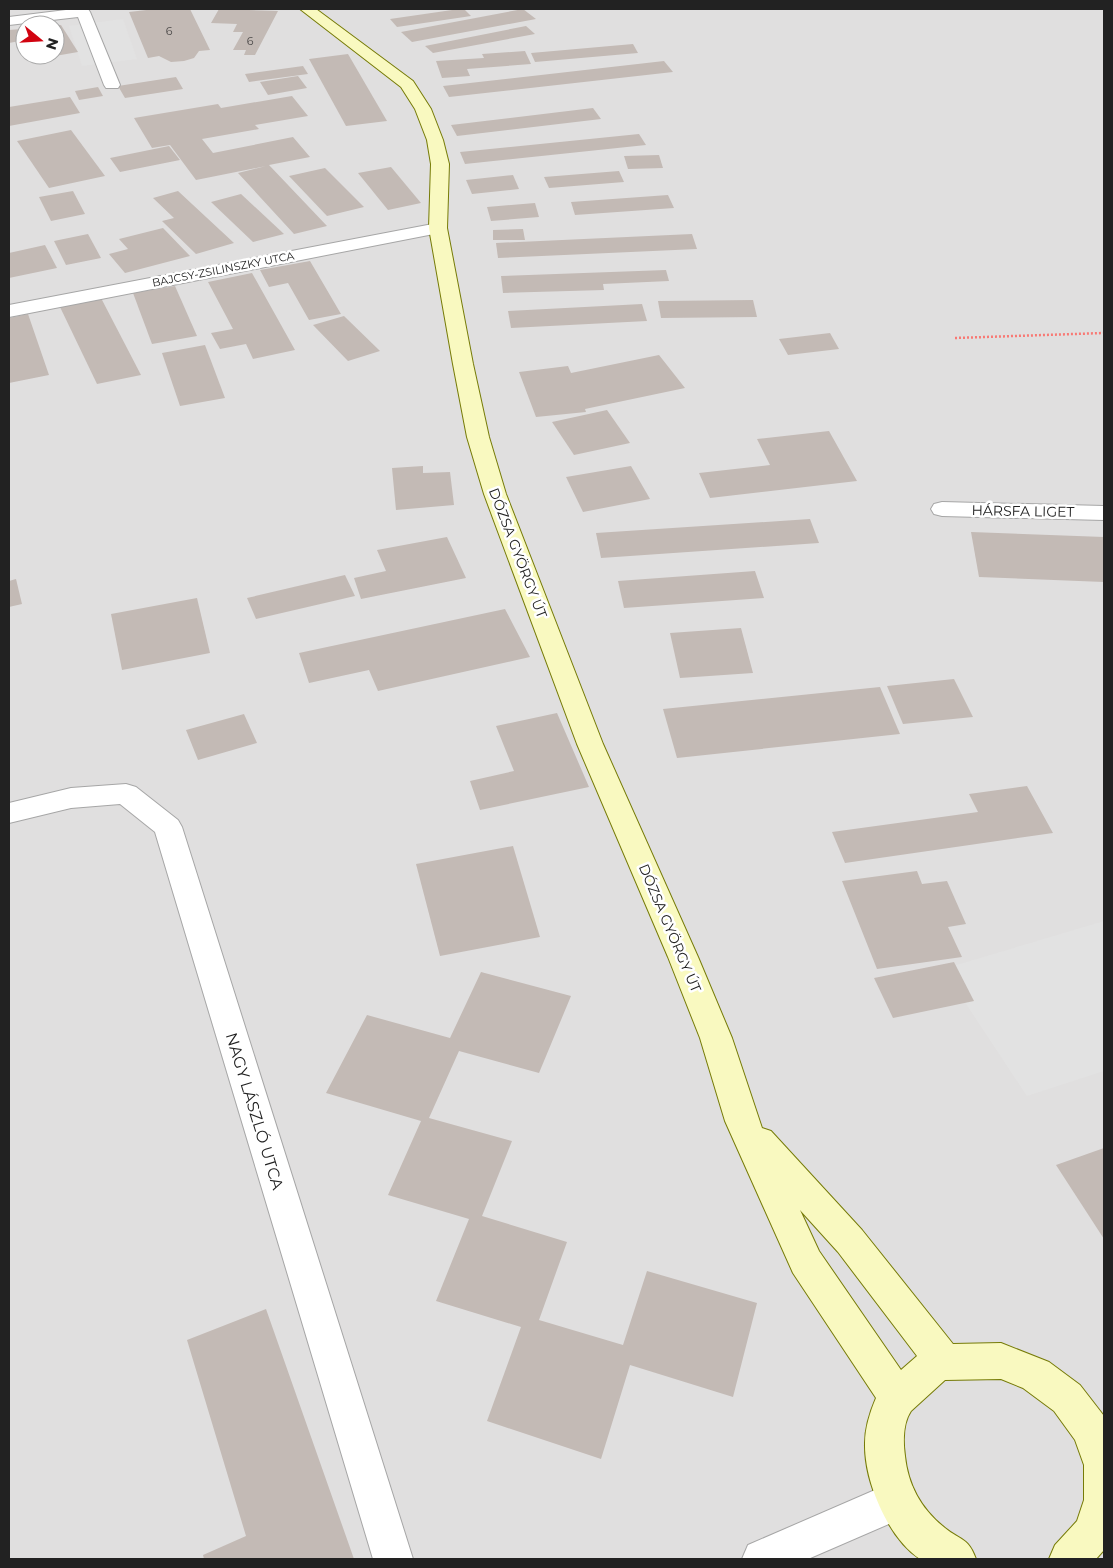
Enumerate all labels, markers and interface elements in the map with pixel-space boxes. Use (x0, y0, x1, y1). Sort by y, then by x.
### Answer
north arrow (15, 15, 65, 65)
house number: 6 (166, 24, 173, 38)
house number: 6 (247, 34, 254, 48)
text: N (42, 36, 63, 52)
street label: BAJCSY-ZSILINSZKY UTCA (151, 248, 295, 290)
street label: DÓZSA GYÖRGY ÚT (485, 485, 551, 621)
street label: HÁRSFA LIGET (971, 501, 1075, 521)
street label: DÓZSA GYÖRGY ÚT (635, 861, 705, 995)
street label: NAGY LÁSZLÓ UTCA (222, 1030, 288, 1192)

